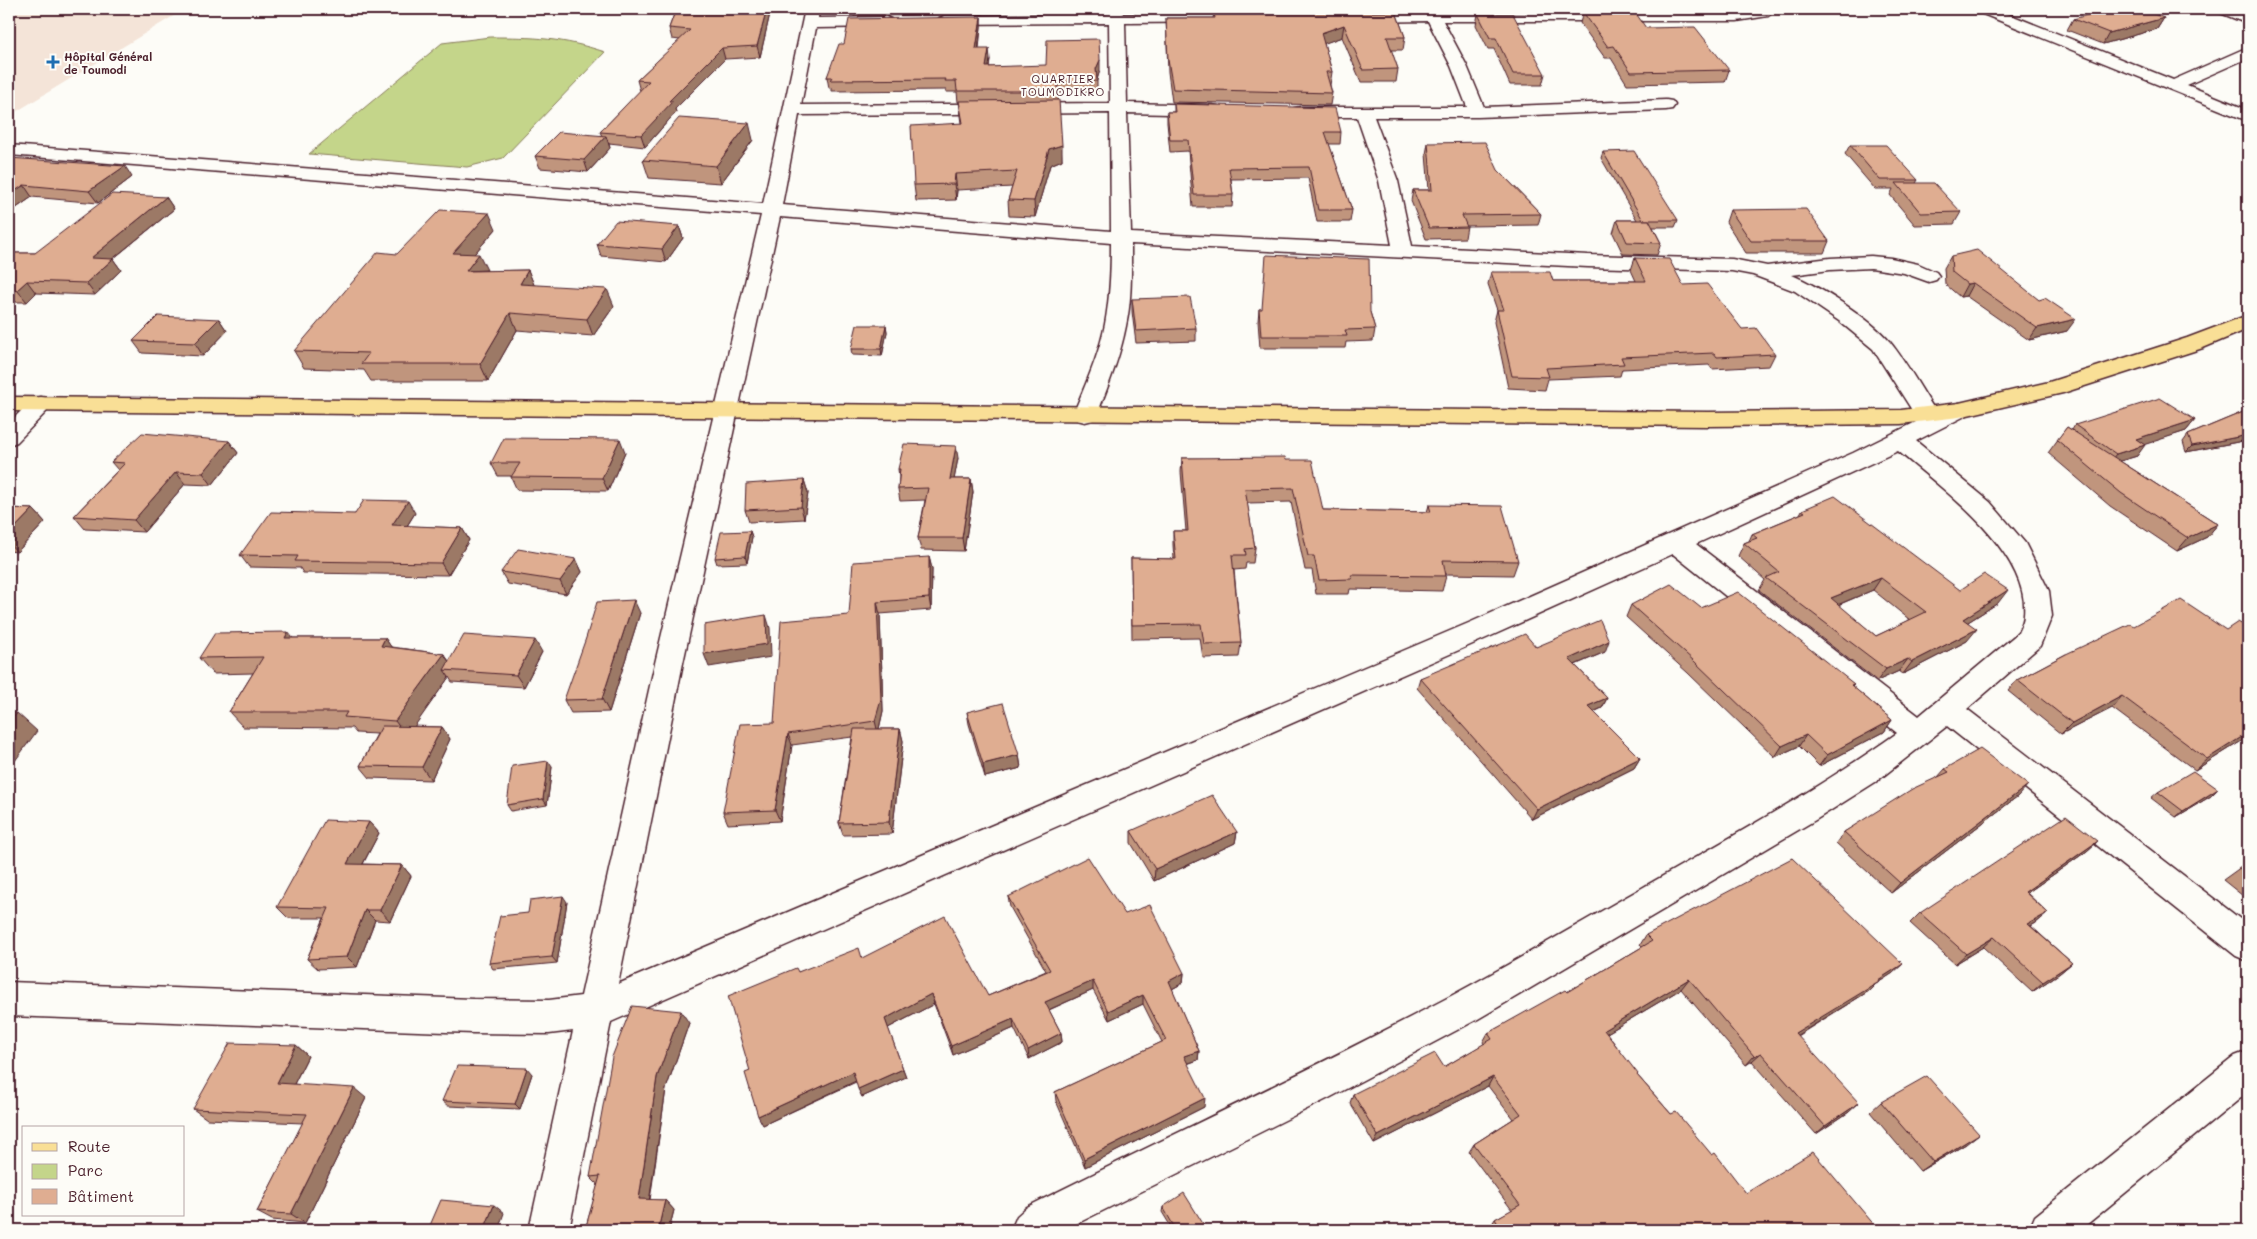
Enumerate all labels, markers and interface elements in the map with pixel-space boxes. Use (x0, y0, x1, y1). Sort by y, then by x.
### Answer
place label: Hôpital Général de Toumodi (64, 49, 152, 77)
marker: Hôpital Général de Toumodi (46, 55, 60, 69)
district label: QUARTIER TOUMODIKRO (1021, 71, 1105, 99)
legend (22, 1126, 185, 1216)
text: Route (68, 1136, 111, 1156)
text: Parc (68, 1160, 103, 1180)
text: Bâtiment (68, 1186, 134, 1206)

